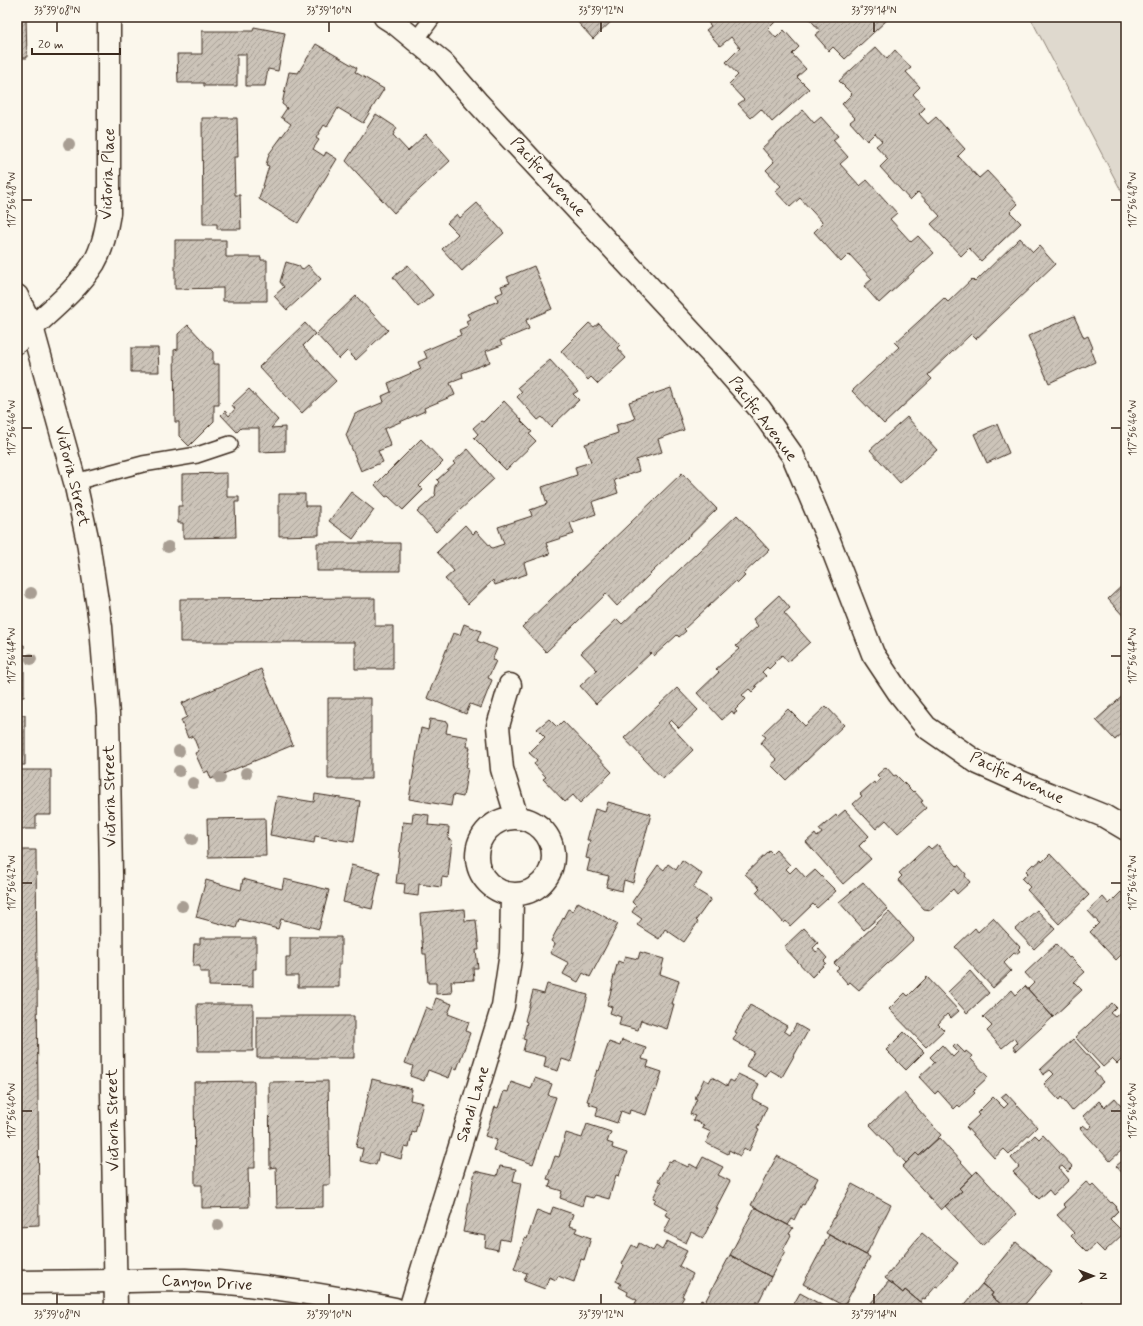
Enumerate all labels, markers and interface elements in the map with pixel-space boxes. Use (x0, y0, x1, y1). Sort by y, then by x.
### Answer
text: 33°39'08"N (34, 4, 80, 18)
text: 33°39'10"N (306, 4, 352, 18)
text: 33°39'12"N (579, 4, 624, 18)
text: 33°39'14"N (851, 4, 897, 18)
scale bar (32, 30, 120, 56)
text: 20 m (38, 37, 64, 53)
street label: Victoria Place (96, 128, 120, 220)
street label: Pacific Avenue (506, 133, 590, 221)
text: 117°56'48"W (5, 172, 19, 228)
text: 117°56'48"W (1126, 172, 1140, 228)
street label: Pacific Avenue (724, 372, 802, 466)
text: 117°56'46"W (5, 400, 19, 456)
text: 117°56'46"W (1126, 400, 1140, 456)
street label: Victoria Street (49, 424, 95, 529)
text: 117°56'44"W (5, 628, 19, 684)
text: 117°56'44"W (1126, 628, 1140, 684)
street label: Victoria Street (99, 744, 121, 847)
street label: Pacific Avenue (966, 747, 1068, 809)
text: 117°56'42"W (5, 855, 19, 911)
text: 117°56'42"W (1126, 855, 1140, 911)
street label: Sandi Lane (451, 1063, 495, 1145)
street label: Victoria Street (102, 1068, 124, 1171)
text: 117°56'40"W (5, 1083, 19, 1139)
text: 117°56'40"W (1126, 1083, 1140, 1139)
north arrow (1073, 1256, 1113, 1296)
street label: Canyon Drive (161, 1270, 253, 1296)
text: N (1095, 1272, 1109, 1280)
text: 33°39'08"N (34, 1308, 80, 1322)
text: 33°39'10"N (306, 1308, 352, 1322)
text: 33°39'12"N (579, 1308, 624, 1322)
text: 33°39'14"N (851, 1308, 897, 1322)

